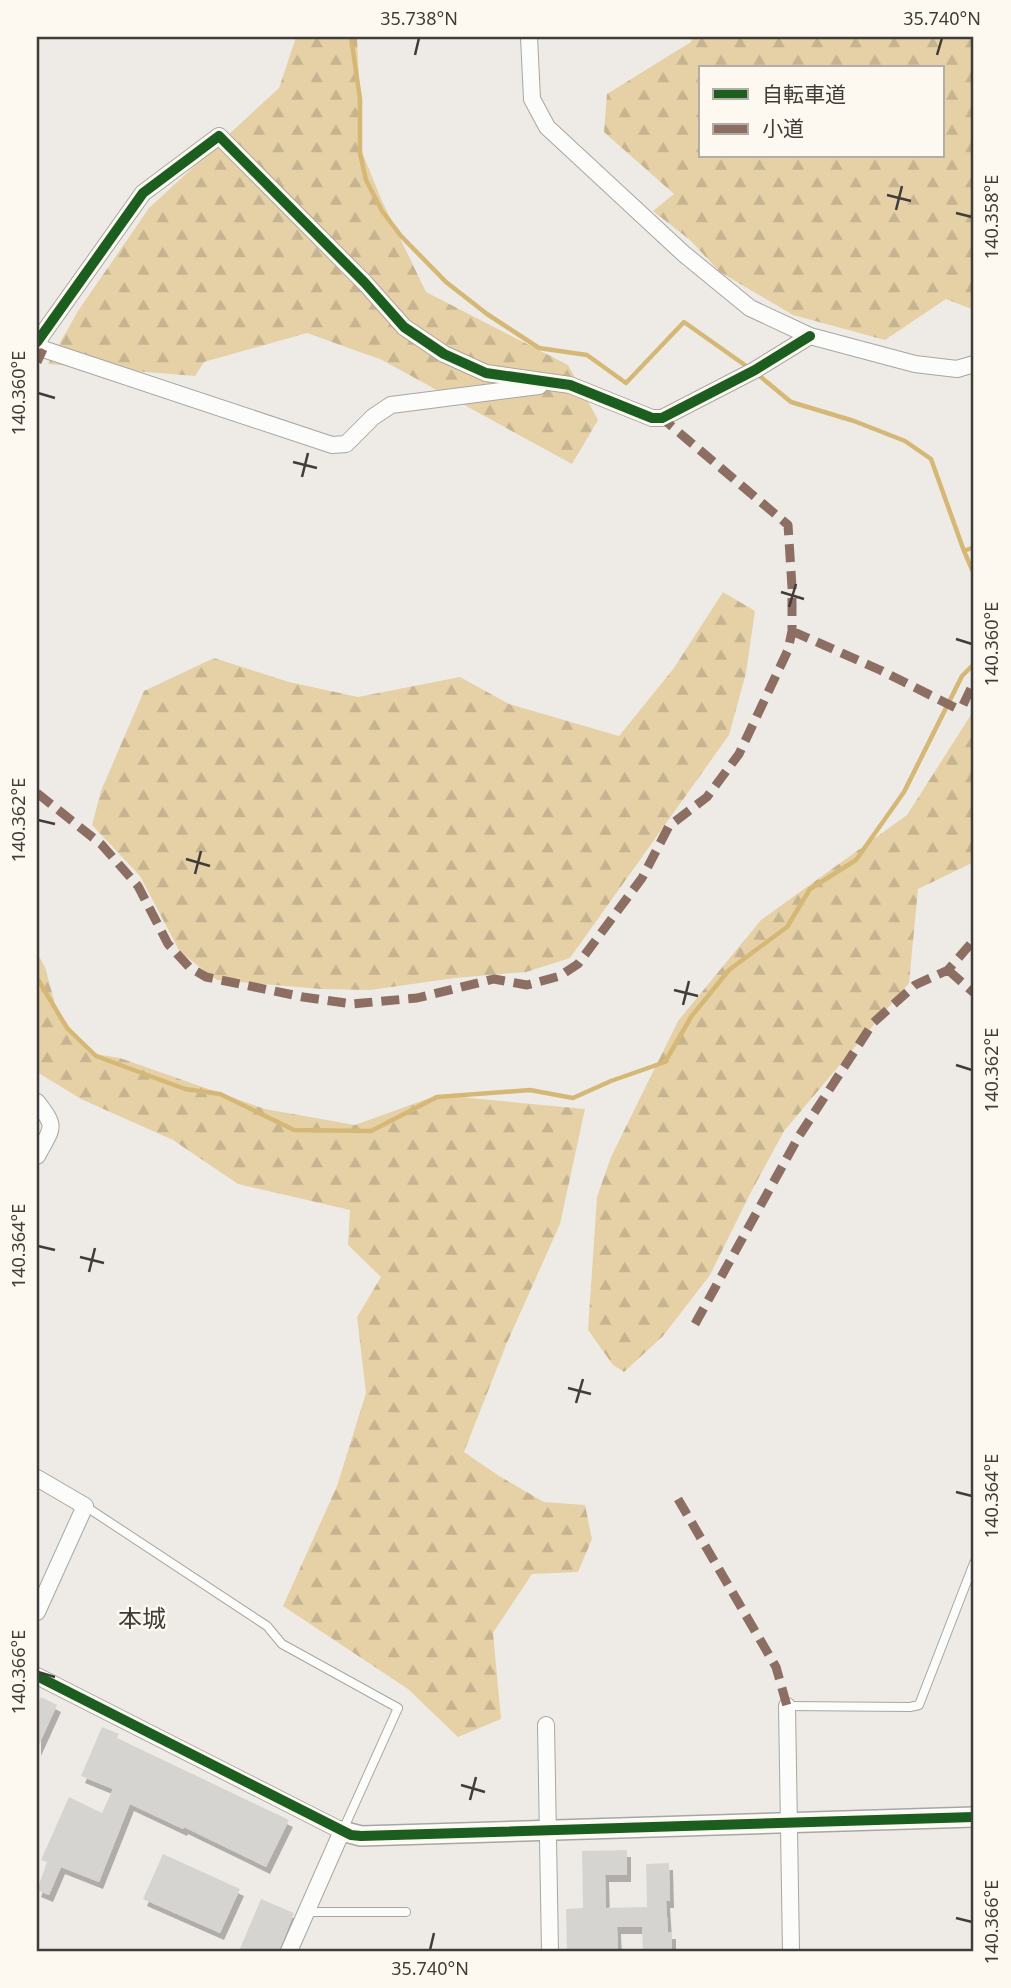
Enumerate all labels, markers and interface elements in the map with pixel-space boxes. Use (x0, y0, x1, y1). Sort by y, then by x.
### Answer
text: 35.738°N (380, 6, 458, 30)
text: 35.740°N (903, 6, 981, 30)
legend (699, 66, 944, 158)
text: 自転車道 (762, 80, 846, 108)
text: 小道 (762, 114, 804, 142)
text: 140.358°E (979, 175, 1003, 259)
text: 140.360°E (6, 351, 30, 435)
text: 140.360°E (979, 602, 1003, 686)
text: 140.362°E (6, 778, 30, 862)
text: 140.362°E (979, 1028, 1003, 1112)
text: 140.364°E (6, 1204, 30, 1288)
text: 140.364°E (979, 1454, 1003, 1538)
district label: 本城 (118, 1601, 166, 1634)
text: 140.366°E (6, 1630, 30, 1714)
text: 140.366°E (979, 1880, 1003, 1964)
text: 35.740°N (391, 1956, 469, 1980)

